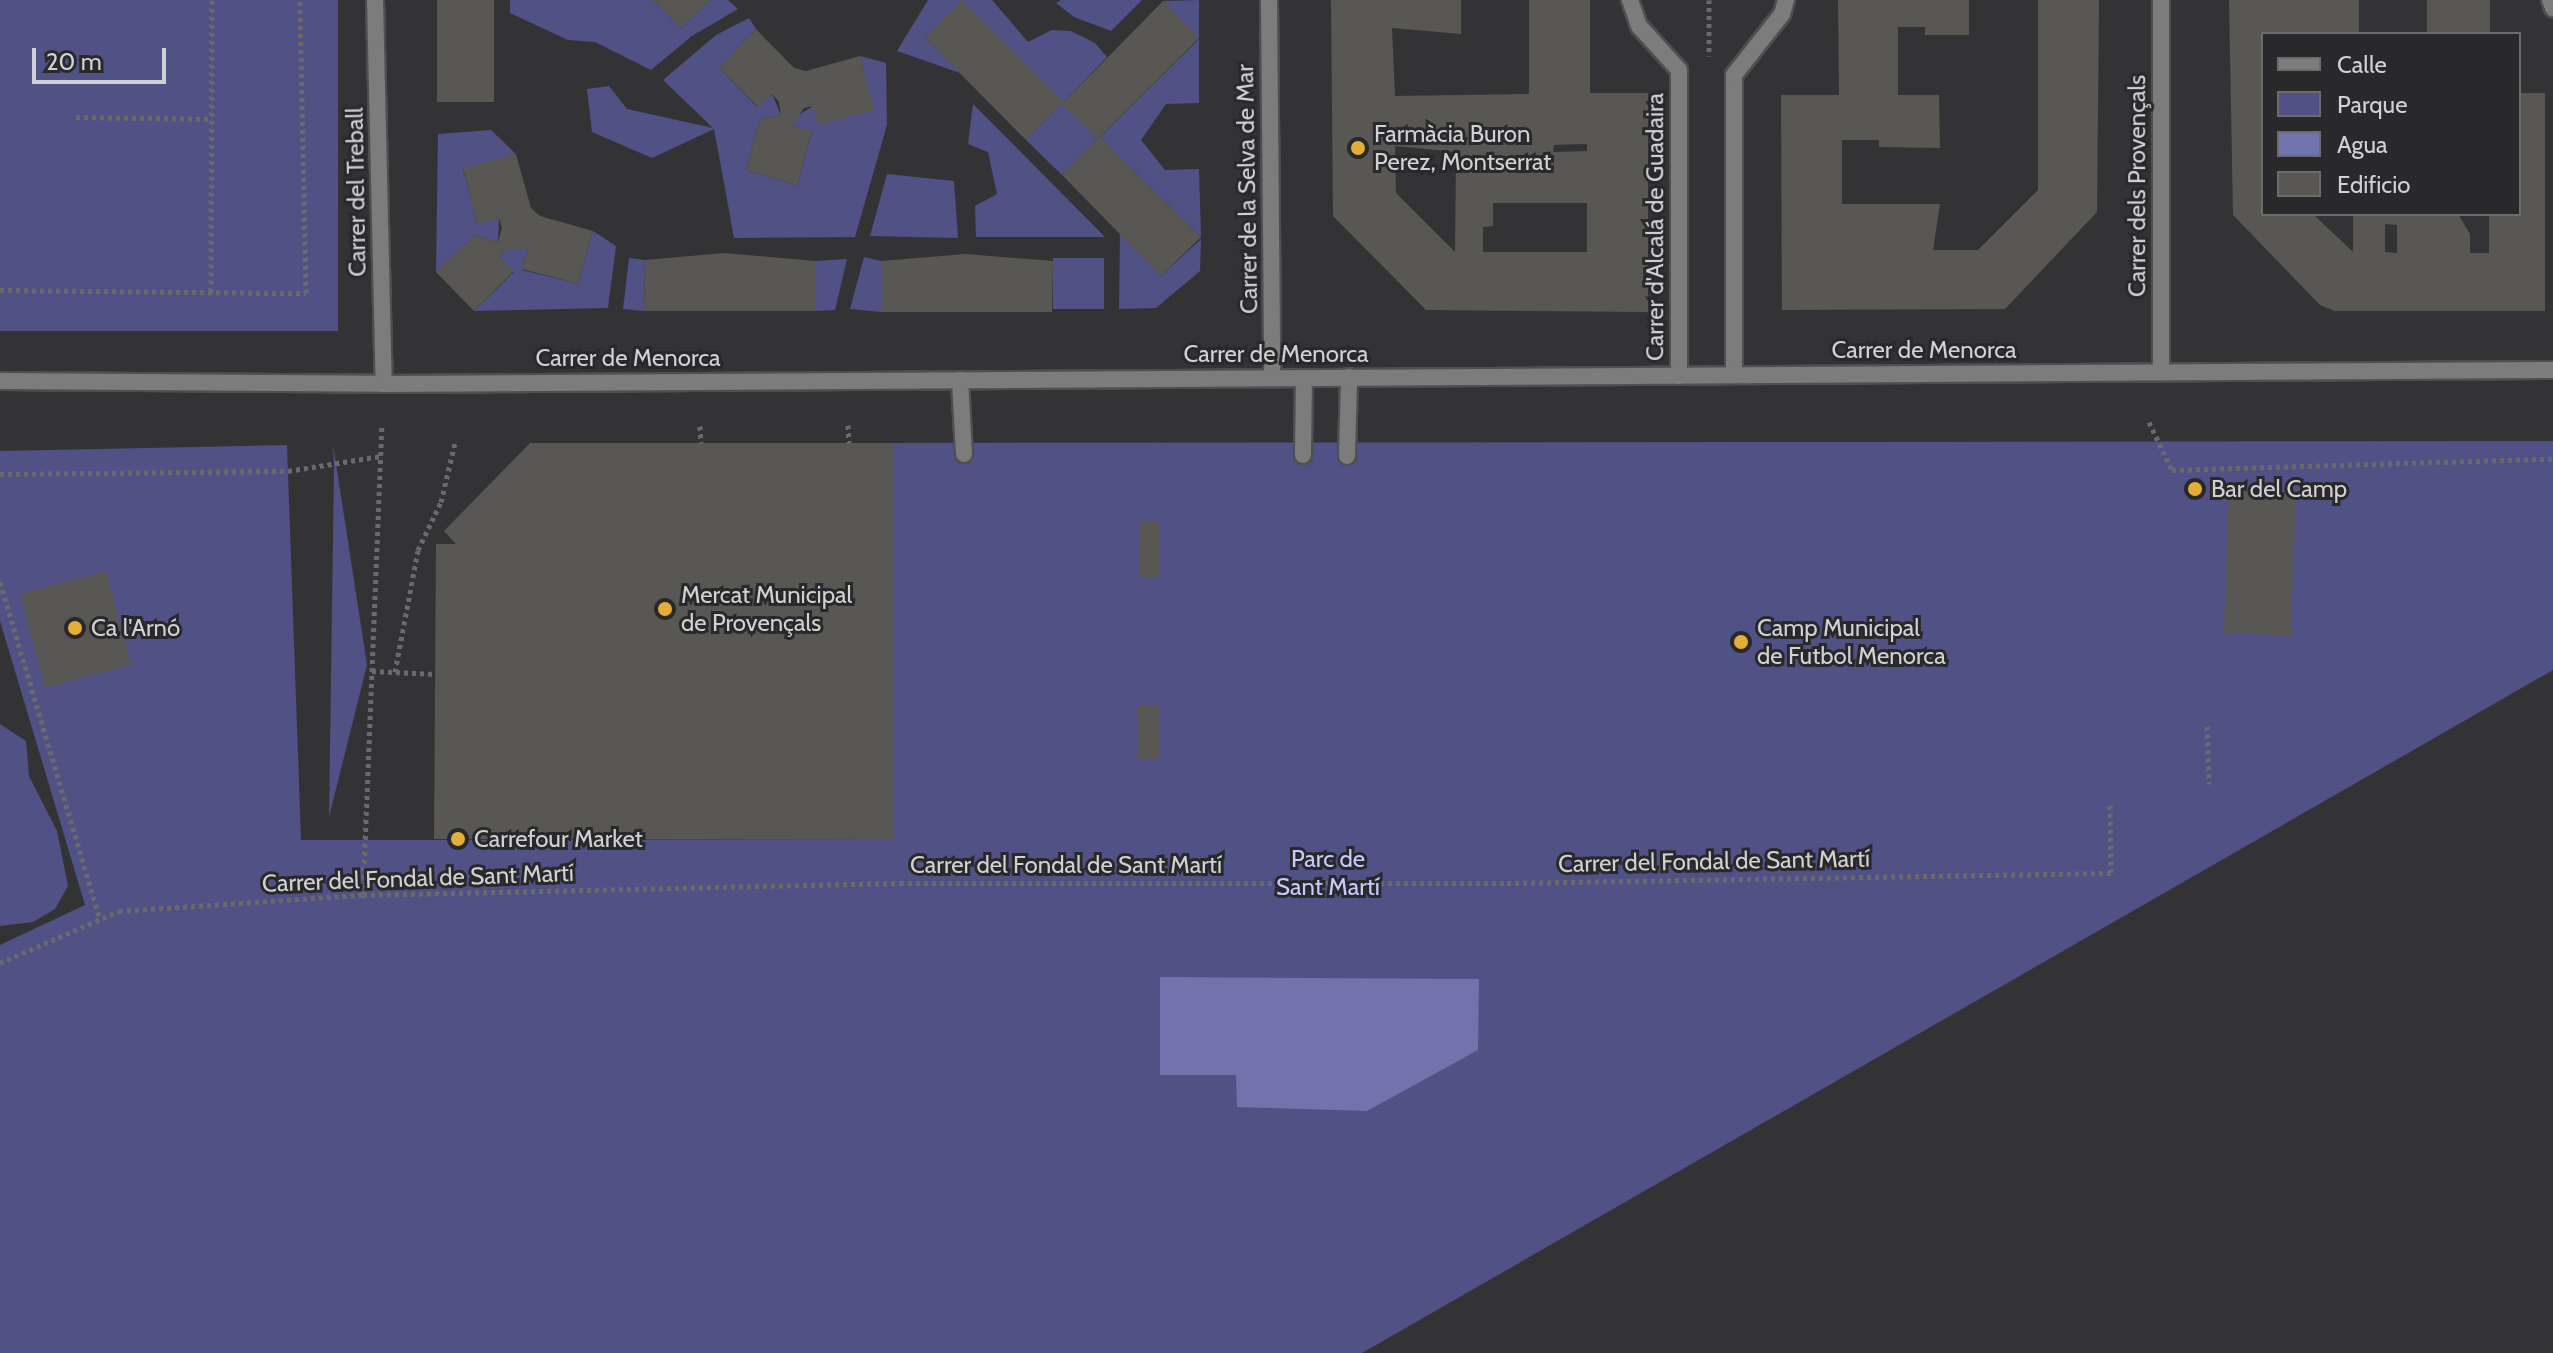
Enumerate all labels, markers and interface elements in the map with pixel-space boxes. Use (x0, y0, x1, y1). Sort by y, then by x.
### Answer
scale bar (36, 32, 170, 82)
legend (2261, 32, 2521, 216)
text: 20 m (46, 47, 102, 76)
text: Calle (2337, 50, 2387, 79)
street label: Carrer de la Selva de Mar (1230, 64, 1264, 314)
street label: Carrer dels Provençals (2123, 75, 2151, 297)
text: Parque (2337, 90, 2407, 119)
street label: Carrer d'Alcalá de Guadaira (1641, 93, 1669, 361)
street label: Carrer del Treball (340, 107, 372, 277)
place label: Farmàcia Buron Perez, Montserrat (1374, 120, 1551, 176)
text: Agua (2337, 130, 2388, 159)
marker: Farmàcia Buron Perez, Montserrat (1349, 139, 1367, 157)
text: Edificio (2337, 170, 2411, 199)
street label: Carrer de Menorca (1831, 336, 2017, 364)
street label: Carrer de Menorca (1183, 340, 1369, 368)
street label: Carrer de Menorca (535, 344, 721, 372)
place label: Bar del Camp (2211, 475, 2347, 503)
marker: Bar del Camp (2186, 480, 2204, 498)
place label: Mercat Municipal de Provençals (681, 581, 852, 637)
marker: Mercat Municipal de Provençals (656, 600, 674, 618)
place label: Ca l'Arnó (91, 614, 180, 642)
place label: Camp Municipal de Futbol Menorca (1757, 614, 1946, 670)
marker: Ca l'Arnó (66, 619, 84, 637)
marker: Camp Municipal de Futbol Menorca (1732, 633, 1750, 651)
place label: Carrefour Market (474, 825, 643, 853)
marker: Carrefour Market (449, 830, 467, 848)
street label: Carrer del Fondal de Sant Martí (1558, 844, 1870, 878)
park label: Parc de Sant Martí (1276, 845, 1380, 901)
street label: Carrer del Fondal de Sant Martí (910, 851, 1222, 879)
street label: Carrer del Fondal de Sant Martí (262, 858, 574, 898)

